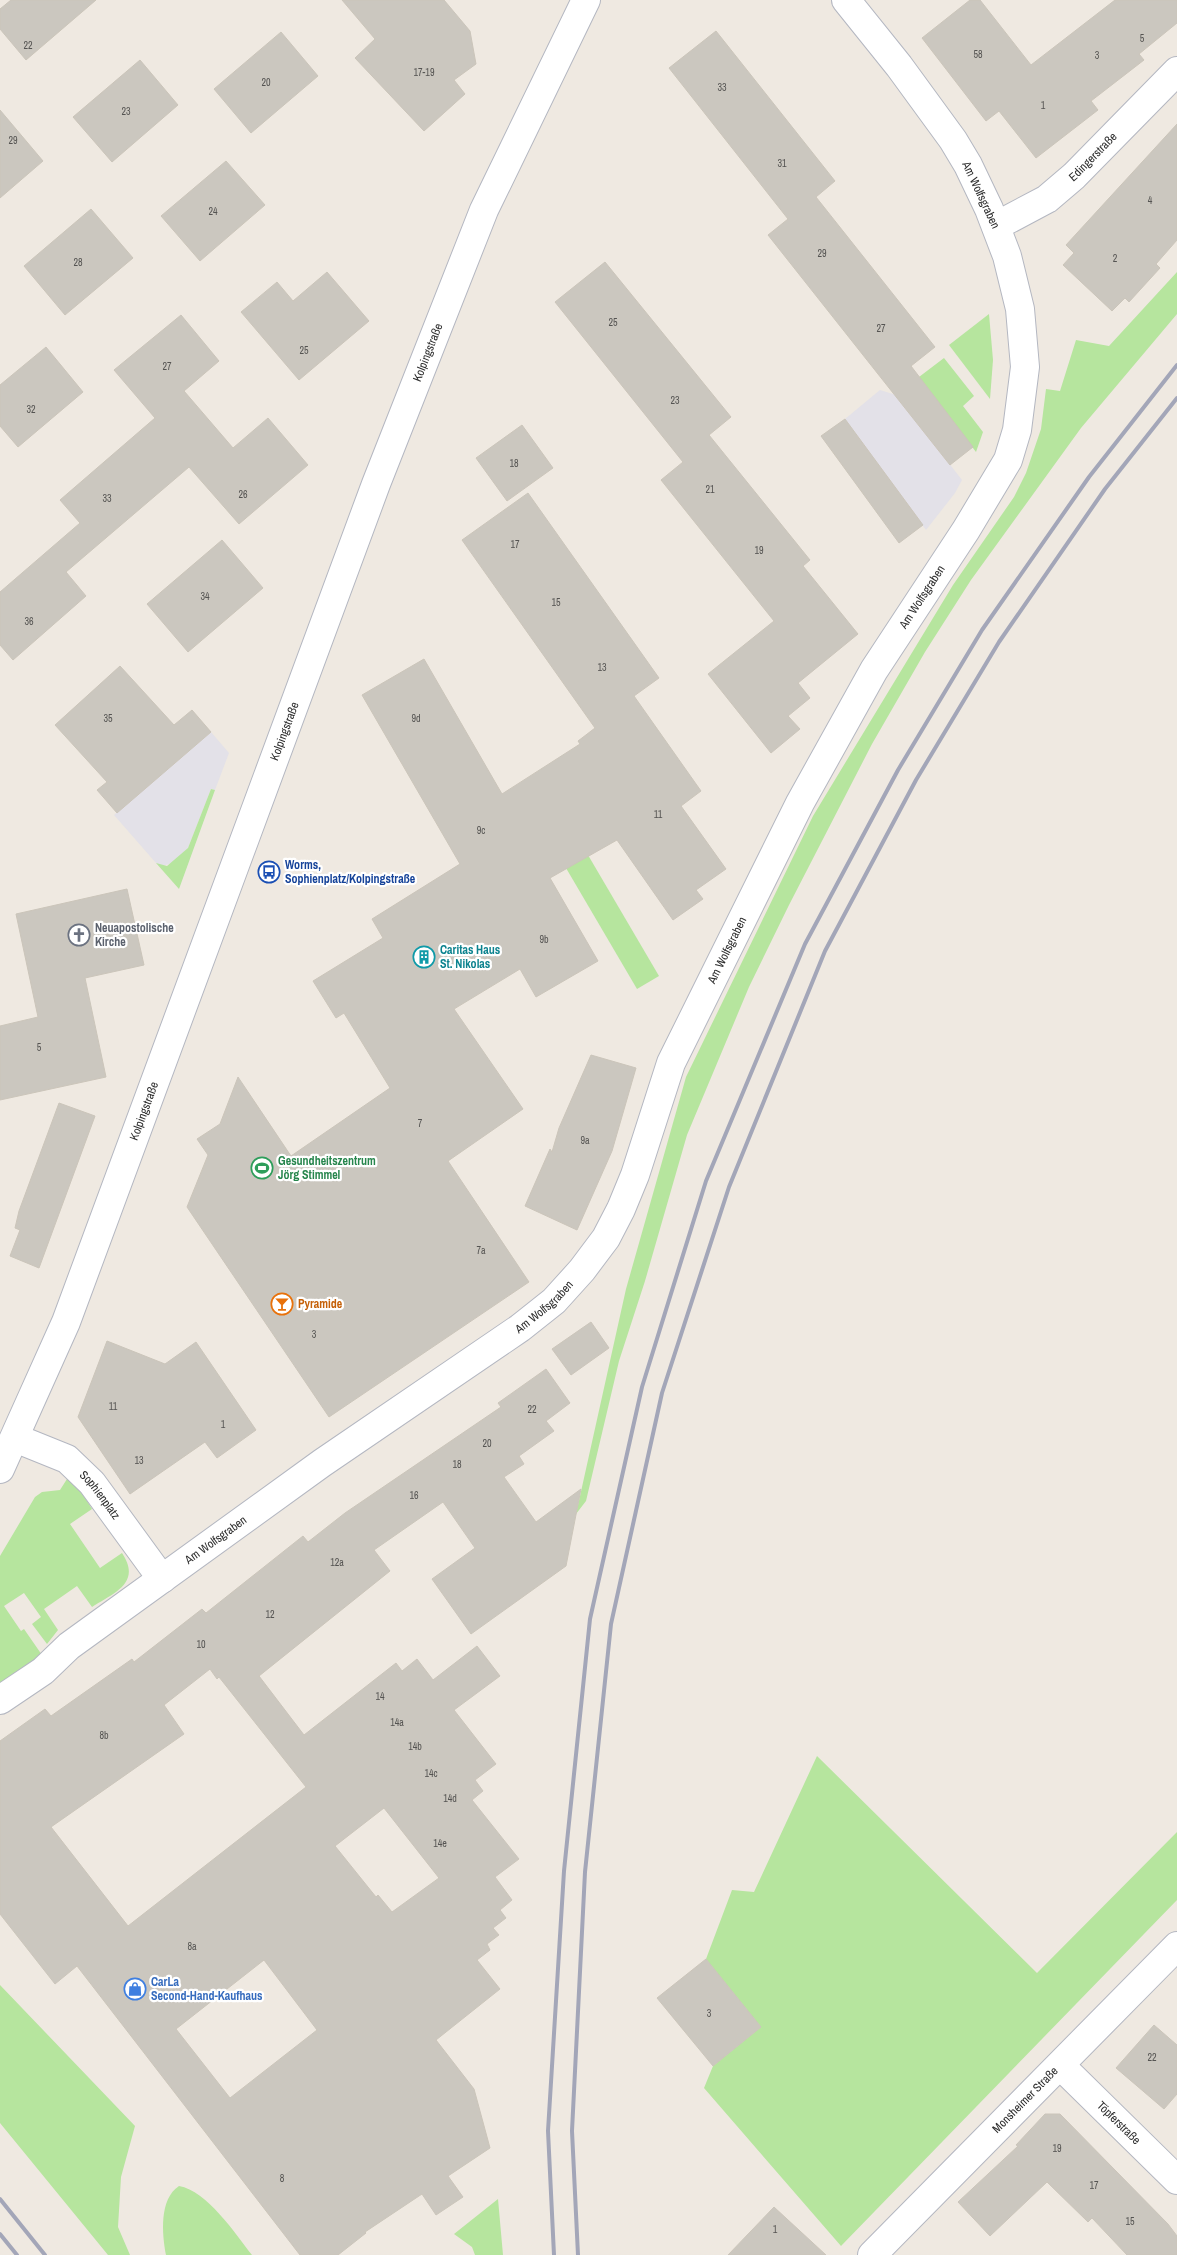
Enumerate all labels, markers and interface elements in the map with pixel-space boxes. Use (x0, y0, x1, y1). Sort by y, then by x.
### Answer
house number: 5 (1140, 32, 1145, 45)
house number: 22 (23, 39, 33, 52)
house number: 58 (973, 48, 983, 61)
house number: 3 (1095, 49, 1100, 62)
house number: 17-19 (414, 66, 435, 79)
house number: 20 (261, 76, 271, 89)
house number: 33 (717, 81, 727, 94)
house number: 1 (1041, 99, 1046, 112)
house number: 23 (121, 105, 131, 118)
street label: Edingerstraße (1065, 129, 1120, 185)
house number: 29 (8, 134, 18, 147)
house number: 31 (777, 157, 787, 170)
street label: Am Wolfsgraben (958, 158, 1004, 231)
house number: 4 (1148, 194, 1153, 207)
house number: 24 (208, 205, 218, 218)
house number: 29 (817, 247, 827, 260)
house number: 2 (1113, 252, 1118, 265)
house number: 28 (73, 256, 83, 269)
house number: 25 (608, 316, 618, 329)
street label: Kolpingstraße (409, 321, 447, 384)
house number: 27 (876, 322, 886, 335)
house number: 25 (299, 344, 309, 357)
house number: 27 (162, 360, 172, 373)
house number: 23 (670, 394, 680, 407)
house number: 32 (26, 403, 36, 416)
house number: 18 (509, 457, 519, 470)
house number: 21 (705, 483, 715, 496)
house number: 26 (238, 488, 248, 501)
house number: 33 (102, 492, 112, 505)
house number: 17 (510, 538, 520, 551)
house number: 19 (754, 544, 764, 557)
street label: Am Wolfsgraben (895, 562, 949, 633)
house number: 34 (200, 590, 210, 603)
house number: 15 (551, 596, 561, 609)
house number: 36 (24, 615, 34, 628)
house number: 13 (597, 661, 607, 674)
street label: Kolpingstraße (266, 700, 303, 763)
house number: 35 (103, 712, 113, 725)
house number: 9d (411, 712, 421, 725)
house number: 11 (654, 808, 663, 821)
house number: 9c (477, 824, 485, 837)
place label: Worms, Sophienplatz/Kolpingstraße (285, 857, 416, 887)
bus stop icon: Worms, Sophienplatz/Kolpingstraße (257, 860, 281, 884)
street label: Am Wolfsgraben (703, 914, 750, 987)
place label: Neuapostolische Kirche (95, 920, 174, 950)
church icon: Neuapostolische Kirche (67, 923, 91, 947)
house number: 9b (539, 933, 549, 946)
place label: Caritas Haus St. Nikolas (440, 942, 501, 972)
building icon: Caritas Haus St. Nikolas (412, 945, 436, 969)
house number: 5 (37, 1041, 42, 1054)
street label: Kolpingstraße (126, 1080, 162, 1143)
house number: 7 (418, 1117, 423, 1130)
house number: 9a (580, 1134, 590, 1147)
place label: Gesundheitszentrum Jörg Stimmel (278, 1153, 376, 1183)
sports icon: Gesundheitszentrum Jörg Stimmel (250, 1156, 274, 1180)
house number: 7a (476, 1244, 486, 1257)
street label: Am Wolfsgraben (511, 1277, 577, 1338)
bar icon: Pyramide (270, 1292, 294, 1316)
place label: Pyramide (298, 1296, 343, 1312)
house number: 3 (312, 1328, 317, 1341)
house number: 11 (109, 1400, 118, 1413)
house number: 22 (527, 1403, 537, 1416)
house number: 1 (221, 1418, 226, 1431)
house number: 20 (482, 1437, 492, 1450)
house number: 13 (134, 1454, 144, 1467)
house number: 18 (452, 1458, 462, 1471)
street label: Sophienplatz (76, 1467, 124, 1523)
house number: 16 (409, 1489, 419, 1502)
street label: Am Wolfsgraben (181, 1512, 250, 1568)
house number: 12a (330, 1556, 344, 1569)
house number: 12 (265, 1608, 275, 1621)
house number: 10 (196, 1638, 206, 1651)
house number: 14 (375, 1690, 385, 1703)
house number: 14a (390, 1716, 404, 1729)
house number: 8b (99, 1729, 109, 1742)
house number: 14b (408, 1740, 422, 1753)
house number: 14c (424, 1767, 438, 1780)
house number: 14d (443, 1792, 457, 1805)
house number: 14e (433, 1837, 447, 1850)
house number: 8a (187, 1940, 197, 1953)
place label: CarLa Second-Hand-Kaufhaus (151, 1974, 263, 2004)
shop icon: CarLa Second-Hand-Kaufhaus (123, 1977, 147, 2001)
house number: 3 (707, 2007, 712, 2020)
house number: 22 (1147, 2051, 1157, 2064)
street label: Monsheimer Straße (989, 2063, 1061, 2136)
street label: Töpferstraße (1093, 2098, 1144, 2148)
house number: 19 (1052, 2142, 1062, 2155)
house number: 8 (280, 2172, 285, 2185)
house number: 17 (1089, 2179, 1099, 2192)
house number: 15 (1125, 2215, 1135, 2228)
house number: 1 (773, 2223, 778, 2236)

